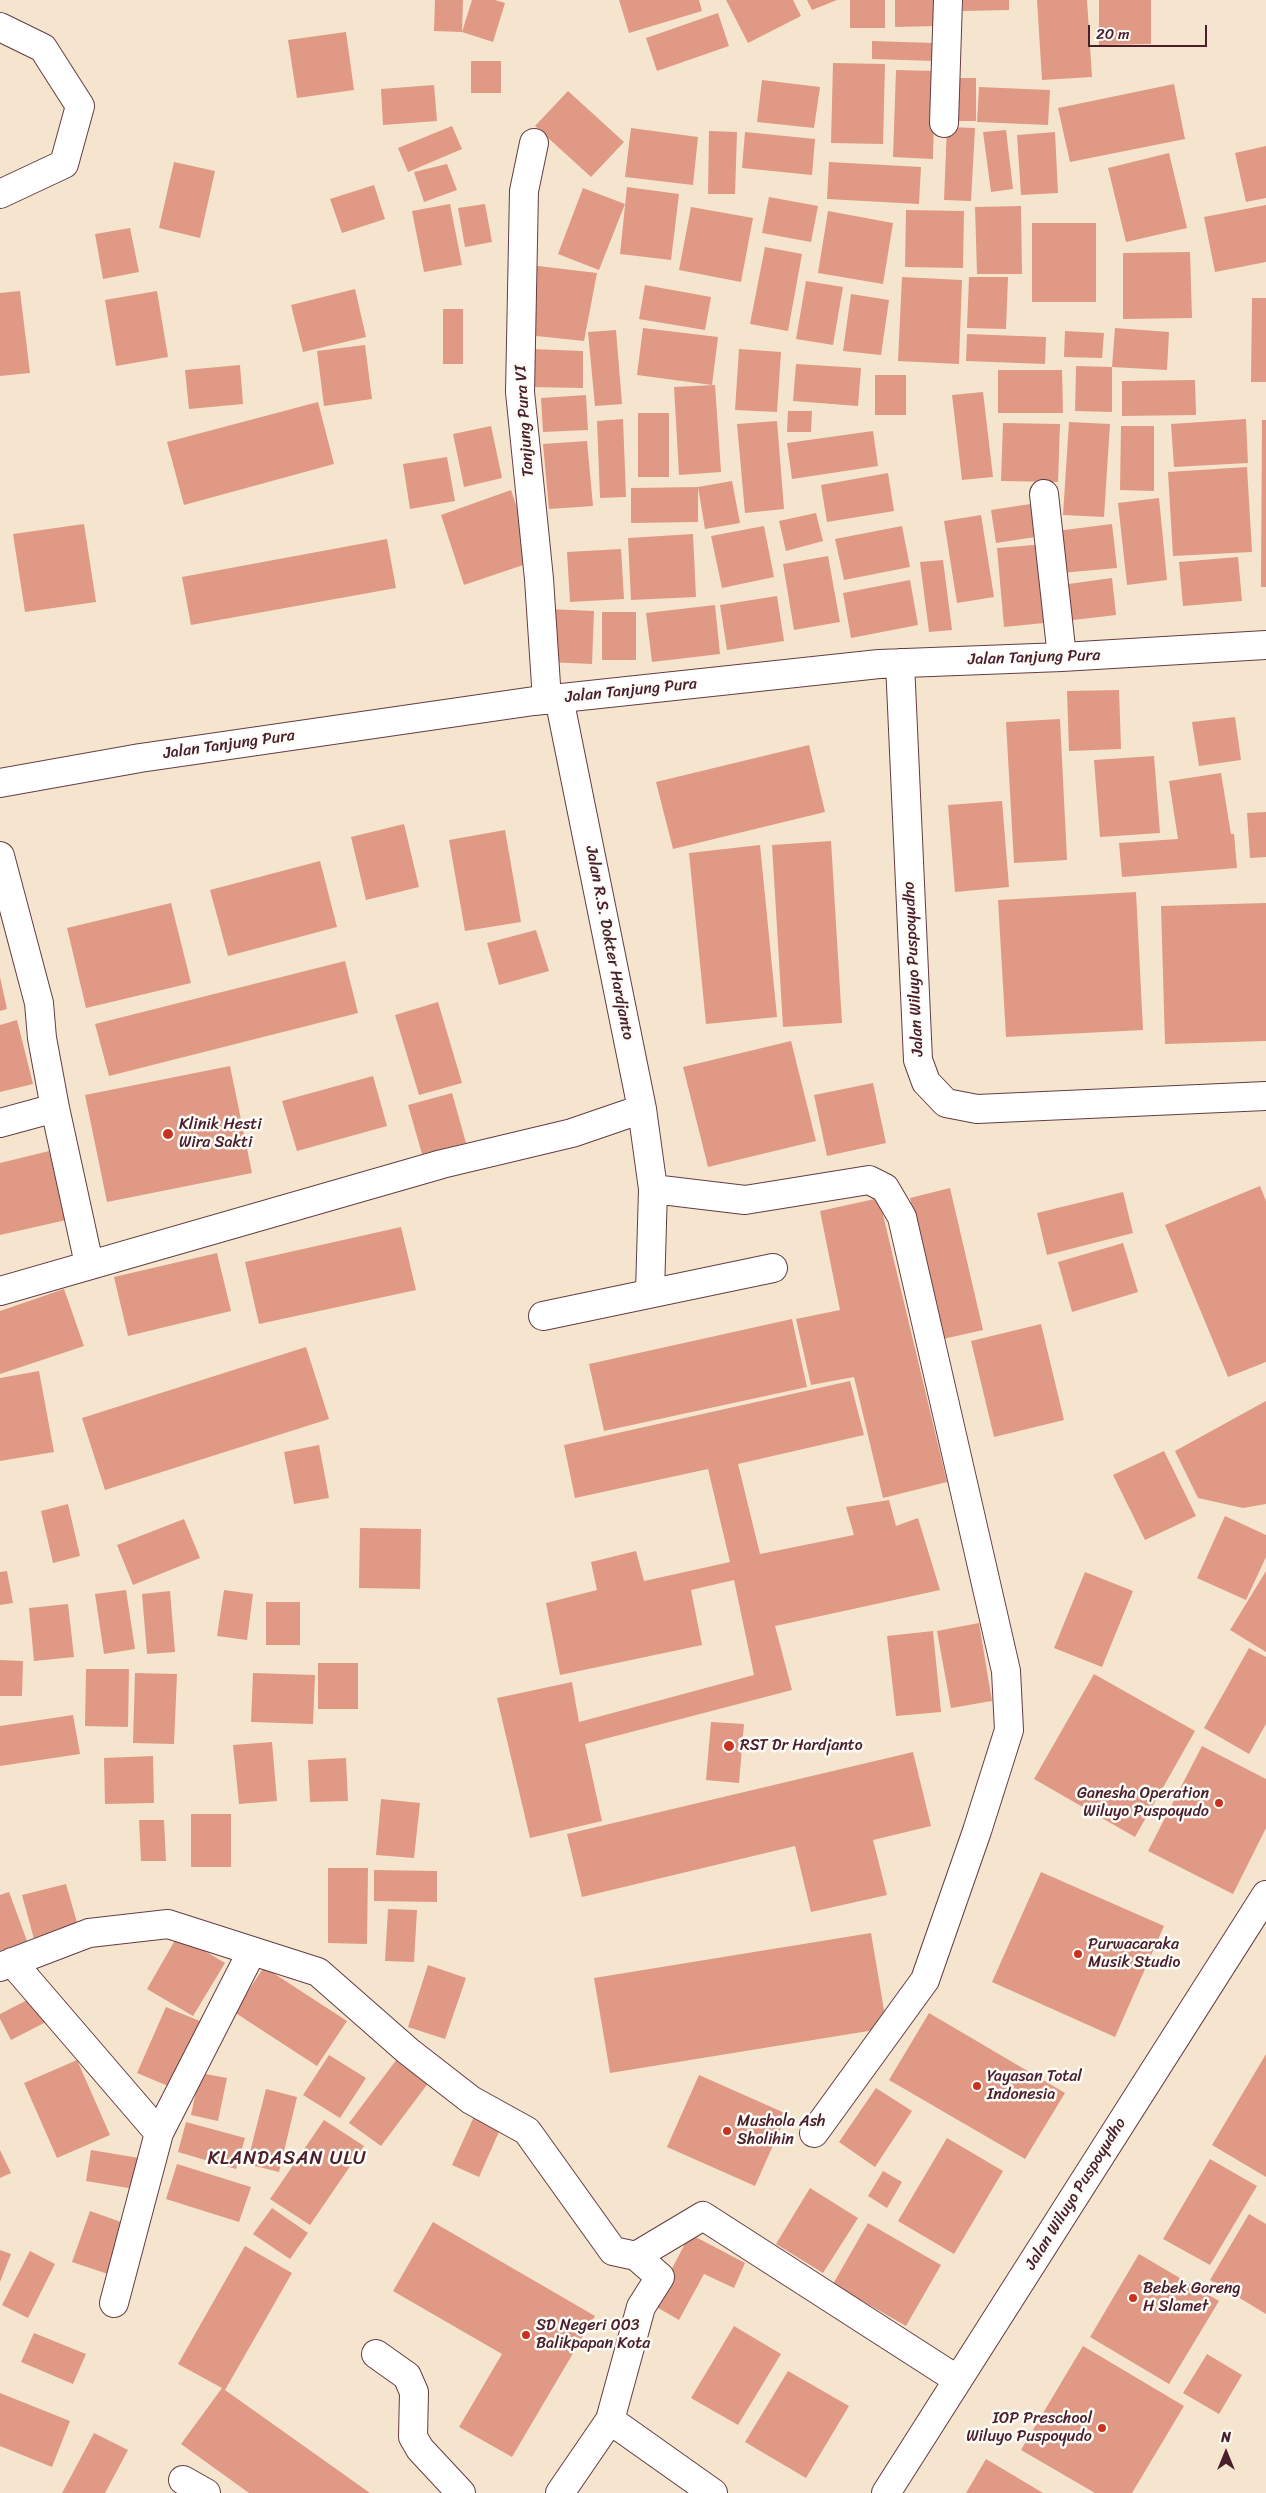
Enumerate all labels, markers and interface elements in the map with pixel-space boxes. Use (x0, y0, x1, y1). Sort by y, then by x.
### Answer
scale bar (1091, 15, 1210, 47)
text: 20 m (1096, 21, 1130, 47)
street label: Tanjung Pura VI (512, 365, 538, 477)
street label: Jalan Tanjung Pura (967, 646, 1101, 670)
street label: Jalan Tanjung Pura (564, 675, 698, 707)
street label: Jalan Tanjung Pura (162, 726, 296, 764)
street label: Jalan R.S. Dokter Hardjanto (581, 844, 637, 1042)
street label: Jalan Wiluyo Puspoyudho (900, 881, 928, 1057)
place label: Klinik Hesti Wira Sakti (179, 1115, 262, 1153)
marker: Klinik Hesti Wira Sakti (161, 1127, 175, 1141)
place label: RST Dr Hardjanto (740, 1736, 863, 1756)
marker: RST Dr Hardjanto (722, 1739, 736, 1753)
place label: Ganesha Operation Wiluyo Puspoyudo (1077, 1784, 1209, 1822)
marker: Ganesha Operation Wiluyo Puspoyudo (1213, 1797, 1225, 1809)
place label: Purwacaraka Musik Studio (1088, 1935, 1180, 1973)
marker: Purwacaraka Musik Studio (1072, 1948, 1084, 1960)
place label: Yayasan Total Indonesia (987, 2067, 1082, 2105)
marker: Yayasan Total Indonesia (971, 2080, 983, 2092)
place label: Mushola Ash Sholihin (737, 2112, 825, 2150)
street label: Jalan Wiluyo Puspoyudho (1021, 2115, 1131, 2273)
marker: Mushola Ash Sholihin (721, 2125, 733, 2137)
district label: KLANDASAN ULU (206, 2148, 368, 2170)
place label: Bebek Goreng H Slamet (1143, 2279, 1241, 2317)
marker: Bebek Goreng H Slamet (1127, 2292, 1139, 2304)
place label: SD Negeri 003 Balikpapan Kota (536, 2316, 650, 2354)
marker: SD Negeri 003 Balikpapan Kota (520, 2329, 532, 2341)
place label: IOP Preschool Wiluyo Puspoyudo (966, 2409, 1092, 2447)
marker: IOP Preschool Wiluyo Puspoyudo (1096, 2422, 1108, 2434)
text: N (1221, 2425, 1231, 2450)
north arrow (1201, 2428, 1251, 2478)

